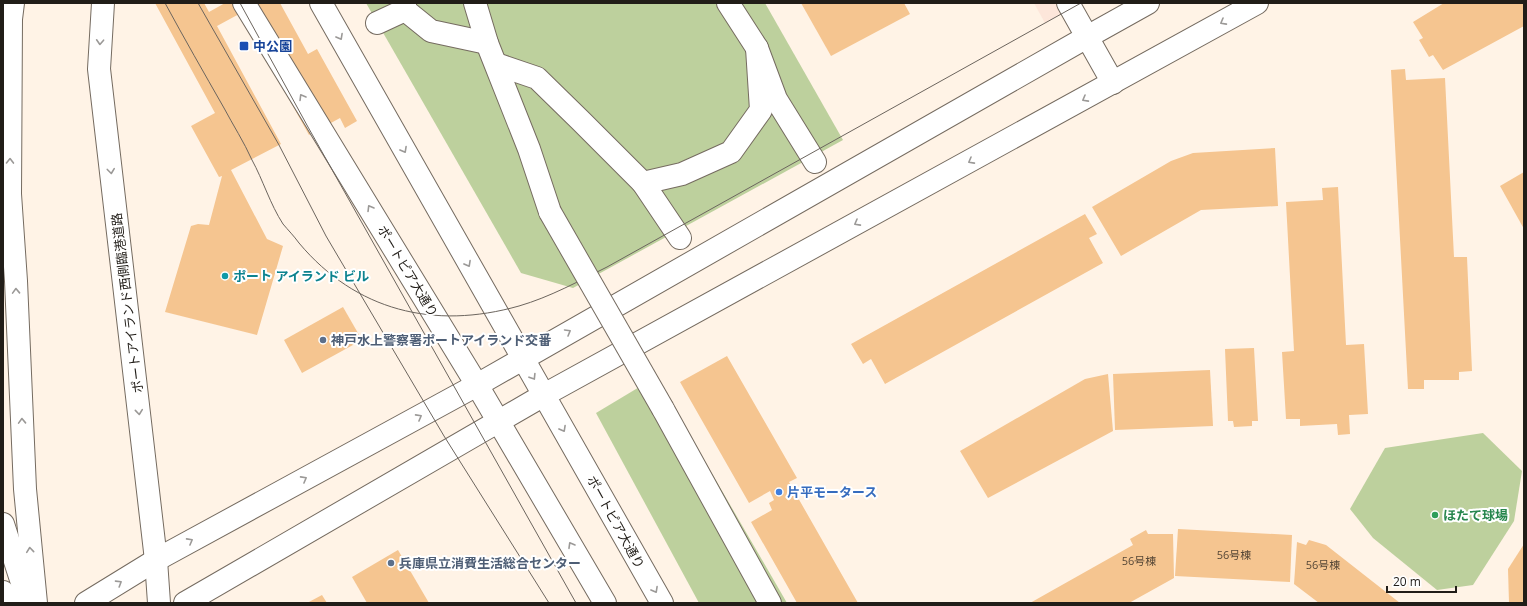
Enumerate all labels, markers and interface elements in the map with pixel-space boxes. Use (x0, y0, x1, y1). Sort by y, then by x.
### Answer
one-way arrow (1220, 17, 1227, 25)
one-way arrow (336, 33, 343, 40)
place label: 中公園 (253, 37, 292, 55)
one-way arrow (96, 39, 105, 45)
marker: 中公園 (238, 40, 250, 52)
one-way arrow (299, 94, 306, 101)
one-way arrow (1082, 94, 1089, 101)
one-way arrow (400, 146, 407, 153)
one-way arrow (967, 156, 975, 164)
one-way arrow (6, 158, 14, 164)
one-way arrow (106, 168, 115, 174)
one-way arrow (367, 205, 374, 212)
street label: ポートアイランド西側臨港道路 (107, 212, 147, 394)
one-way arrow (853, 218, 861, 226)
street label: ポートピア大通り (373, 222, 443, 320)
one-way arrow (463, 259, 471, 267)
place label: ポート アイランド ビル (233, 267, 369, 285)
marker: ポート アイランド ビル (220, 271, 230, 281)
one-way arrow (12, 288, 21, 294)
one-way arrow (564, 329, 571, 337)
place label: 神戸水上警察署ポートアイランド交番 (331, 331, 551, 349)
marker: 神戸水上警察署ポートアイランド交番 (318, 335, 328, 345)
one-way arrow (528, 373, 536, 380)
one-way arrow (135, 408, 144, 415)
one-way arrow (414, 414, 422, 422)
one-way arrow (17, 418, 26, 424)
one-way arrow (559, 424, 566, 432)
street label: ポートピア大通り (583, 472, 649, 572)
one-way arrow (300, 477, 308, 484)
place label: 片平モータース (787, 483, 877, 501)
marker: 片平モータース (774, 487, 784, 497)
place label: ほたて球場 (1443, 506, 1508, 524)
marker: ほたて球場 (1430, 510, 1440, 520)
one-way arrow (186, 539, 193, 546)
one-way arrow (569, 542, 576, 549)
one-way arrow (26, 547, 35, 553)
house number: 56号棟 (1217, 547, 1251, 562)
house number: 56号棟 (1122, 553, 1156, 568)
place label: 兵庫県立消費生活総合センター (399, 554, 581, 572)
house number: 56号棟 (1306, 557, 1340, 572)
marker: 兵庫県立消費生活総合センター (386, 558, 396, 568)
scale bar (1387, 568, 1456, 594)
text: 20 m (1393, 573, 1421, 590)
one-way arrow (115, 580, 122, 587)
one-way arrow (650, 586, 657, 594)

